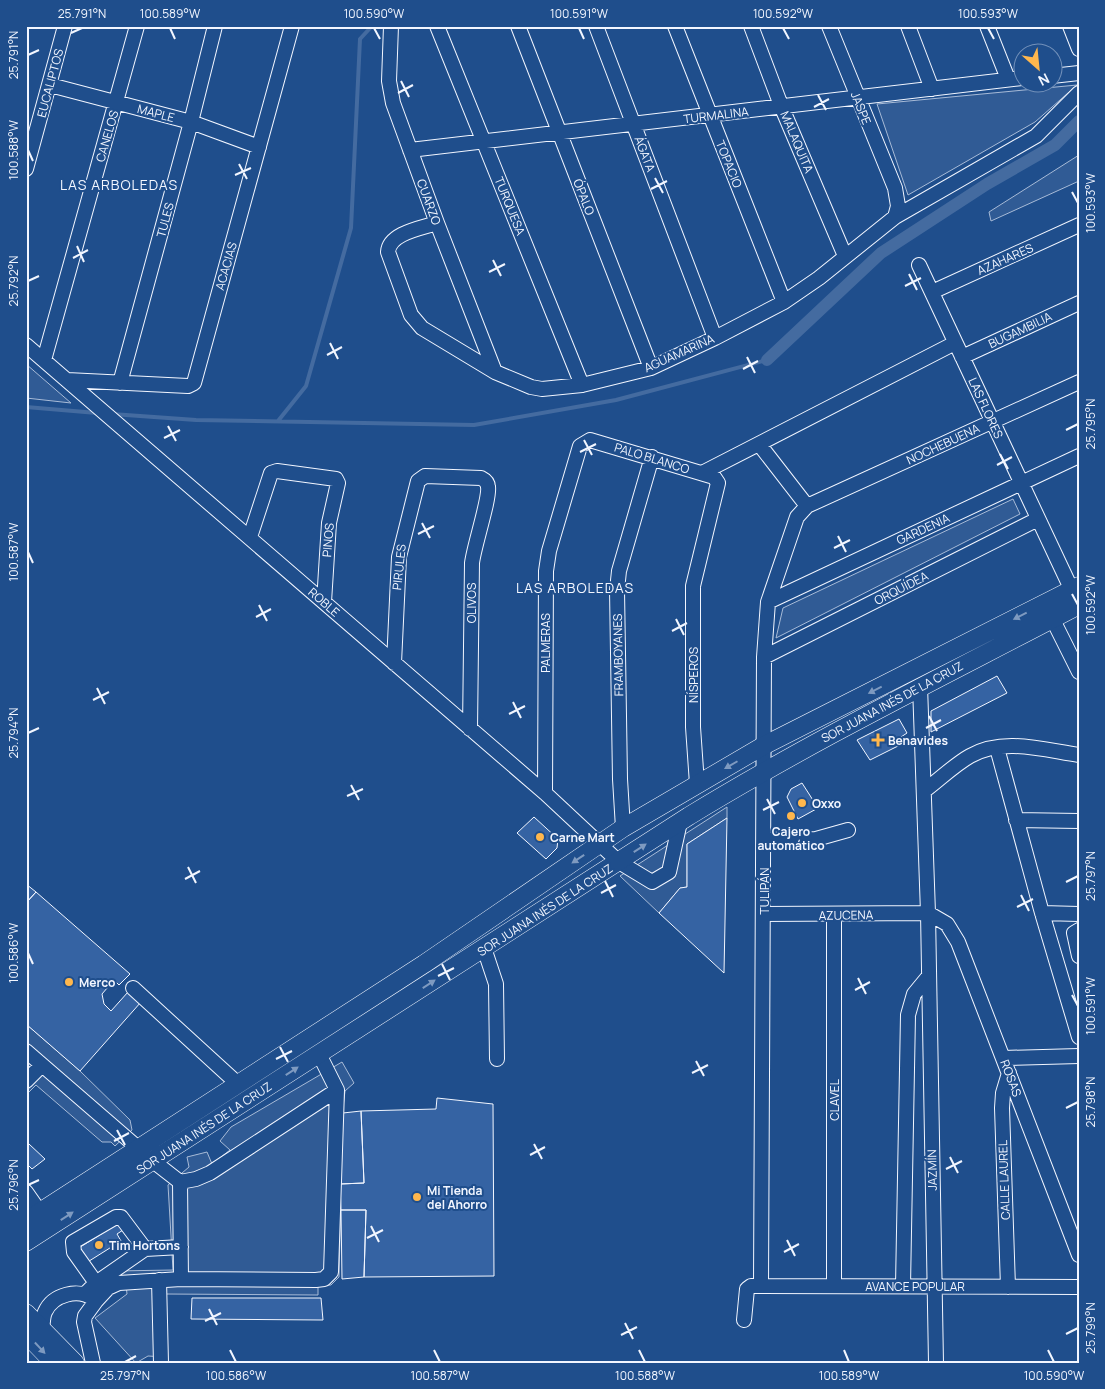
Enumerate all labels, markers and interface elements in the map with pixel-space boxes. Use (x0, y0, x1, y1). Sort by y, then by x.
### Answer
text: 25.791°N (58, 5, 106, 22)
text: 100.589°W (140, 5, 201, 22)
text: 100.590°W (344, 5, 405, 22)
text: 100.591°W (550, 5, 609, 22)
text: 100.592°W (753, 5, 814, 22)
text: 100.593°W (958, 5, 1019, 22)
text: 25.791°N (5, 31, 22, 79)
north arrow (1012, 42, 1062, 92)
street label: EUCALIPTOS (33, 47, 67, 119)
text: N (1035, 69, 1053, 91)
street label: JASPE (847, 89, 875, 127)
street label: MAPLE (135, 100, 177, 126)
street label: TURMALINA (682, 103, 750, 127)
street label: CANELOS (92, 108, 122, 164)
street label: MALAQUITA (776, 108, 818, 176)
text: 100.588°W (5, 119, 22, 180)
street label: ÁGATA (630, 134, 660, 175)
street label: TOPACIO (712, 138, 746, 191)
text: 100.593°W (1082, 172, 1099, 233)
street label: TURQUESA (491, 174, 530, 238)
district label: LAS ARBOLEDAS (60, 175, 178, 194)
street label: ÓPALO (569, 176, 599, 218)
street label: CUARZO (413, 177, 445, 228)
street label: TULES (152, 201, 178, 239)
street label: AZAHARES (974, 239, 1036, 279)
street label: ACACIAS (211, 240, 241, 292)
text: 25.792°N (5, 256, 22, 306)
street label: BUGAMBILIA (985, 308, 1055, 352)
street label: AGUAMARINA (641, 330, 717, 376)
street label: LAS FLORES (964, 375, 1008, 441)
text: 25.795°N (1082, 399, 1099, 449)
street label: NOCHEBUENA (904, 419, 983, 468)
street label: PALO BLANCO (612, 438, 692, 478)
street label: GARDENIA (894, 509, 953, 549)
text: 100.587°W (5, 522, 22, 581)
street label: PINOS (318, 522, 338, 558)
street label: PIRULES (388, 543, 410, 591)
street label: ORQUÍDEA (871, 567, 931, 609)
text: 100.592°W (1082, 574, 1099, 635)
district label: LAS ARBOLEDAS (516, 578, 634, 597)
street label: OLIVOS (463, 583, 480, 623)
street label: ROBLE (305, 584, 343, 621)
one-way arrow (1013, 612, 1027, 620)
street label: PALMERAS (537, 613, 554, 673)
street label: FRAMBOYANES (609, 614, 627, 696)
street label: NÍSPEROS (685, 647, 702, 703)
street label: SOR JUANA INÉS DE LA CRUZ (818, 657, 966, 747)
one-way arrow (868, 686, 882, 694)
text: 25.794°N (5, 708, 22, 758)
place label: Benavides (888, 732, 948, 749)
marker: Benavides (872, 734, 884, 746)
one-way arrow (724, 760, 737, 769)
place label: Oxxo (812, 795, 841, 812)
marker: Oxxo (796, 797, 808, 809)
marker: Cajero automático (785, 810, 797, 822)
place label: Cajero automático (757, 823, 825, 854)
place label: Carne Mart (550, 829, 615, 846)
marker: Carne Mart (534, 831, 546, 843)
one-way arrow (633, 844, 646, 853)
text: 25.797°N (1082, 851, 1099, 901)
one-way arrow (571, 854, 584, 864)
street label: SOR JUANA INÉS DE LA CRUZ (474, 860, 616, 960)
street label: TULIPÁN (756, 868, 773, 914)
street label: AZUCENA (819, 906, 874, 924)
text: 100.586°W (5, 922, 22, 983)
place label: Merco (79, 974, 115, 991)
marker: Merco (63, 976, 75, 988)
text: 100.591°W (1082, 976, 1099, 1035)
one-way arrow (423, 979, 436, 988)
street label: ROSAS (996, 1057, 1026, 1099)
one-way arrow (286, 1067, 299, 1076)
text: 25.798°N (1082, 1077, 1099, 1127)
street label: SOR JUANA INÉS DE LA CRUZ (133, 1078, 275, 1178)
street label: CLAVEL (826, 1079, 843, 1121)
street label: CALLE LAUREL (994, 1140, 1014, 1220)
street label: JAZMÍN (923, 1149, 941, 1191)
text: 25.796°N (5, 1159, 22, 1211)
place label: Mi Tienda del Ahorro (427, 1182, 487, 1213)
marker: Mi Tienda del Ahorro (411, 1191, 423, 1203)
one-way arrow (61, 1211, 74, 1220)
place label: Tim Hortons (109, 1237, 180, 1254)
marker: Tim Hortons (93, 1239, 105, 1251)
street label: AVANCE POPULAR (865, 1278, 965, 1295)
text: 25.799°N (1082, 1302, 1099, 1354)
one-way arrow (34, 1342, 46, 1354)
text: 25.797°N (100, 1367, 150, 1384)
text: 100.586°W (206, 1367, 267, 1384)
text: 100.587°W (411, 1367, 470, 1384)
text: 100.588°W (615, 1367, 676, 1384)
text: 100.589°W (819, 1367, 880, 1384)
text: 100.590°W (1024, 1367, 1085, 1384)

